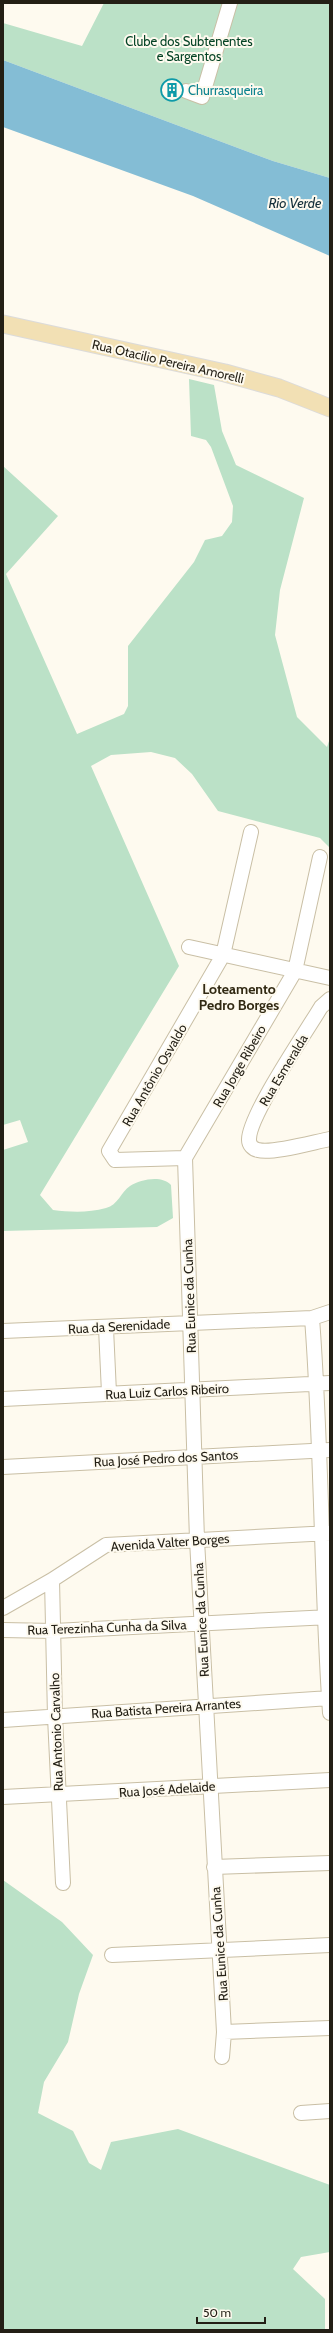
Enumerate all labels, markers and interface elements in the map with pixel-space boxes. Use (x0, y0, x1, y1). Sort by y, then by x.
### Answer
park label: Clube dos Subtenentes e Sargentos (125, 33, 253, 64)
building icon: Churrasqueira (159, 77, 185, 103)
place label: Churrasqueira (188, 82, 264, 98)
water label: Rio Verde (269, 194, 322, 212)
street label: Rua Otacilio Pereira Amorelli (91, 336, 245, 386)
district label: Loteamento Pedro Borges (199, 980, 279, 1014)
street label: Rua Antônio Osvaldo (118, 1021, 190, 1129)
street label: Rua Jorge Ribeiro (209, 1022, 269, 1110)
street label: Rua Esmeralda (255, 1031, 311, 1109)
street label: Rua Eunice da Cunha (179, 1238, 199, 1353)
street label: Rua da Serenidade (68, 1315, 171, 1337)
street label: Rua Luiz Carlos Ribeiro (105, 1380, 229, 1402)
street label: Rua José Pedro dos Santos (93, 1446, 239, 1470)
street label: Avenida Valter Borges (110, 1530, 231, 1554)
street label: Rua Eunice da Cunha (190, 1562, 212, 1678)
street label: Rua Terezinha Cunha da Silva (27, 1616, 188, 1638)
street label: Rua Antonio Carvalho (46, 1672, 66, 1792)
street label: Rua Batista Pereira Arrantes (91, 1695, 242, 1721)
street label: Rua José Adelaide (118, 1778, 216, 1800)
street label: Rua Eunice da Cunha (207, 1886, 231, 2002)
scale bar (197, 2299, 265, 2325)
text: 50 m (203, 2305, 231, 2320)

